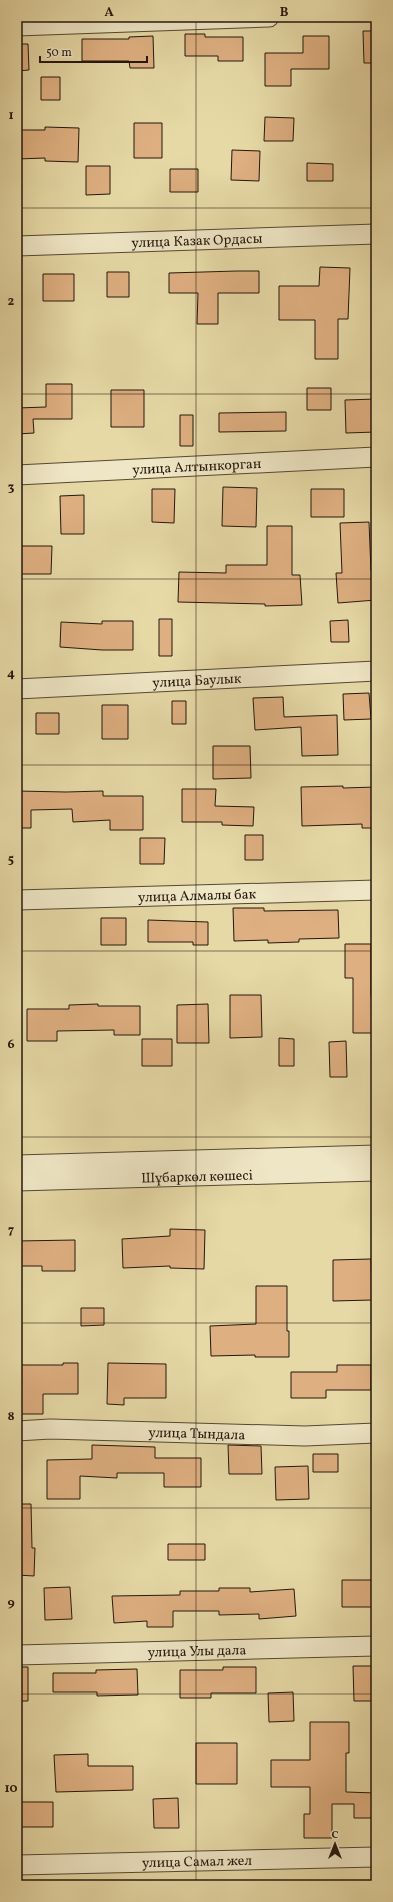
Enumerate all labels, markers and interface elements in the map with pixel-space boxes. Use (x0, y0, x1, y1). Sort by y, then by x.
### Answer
text: A (104, 4, 114, 22)
text: B (280, 4, 289, 22)
scale bar (40, 38, 147, 64)
text: 50 m (46, 45, 72, 61)
text: 1 (8, 107, 14, 125)
street label: улица Казак Ордасы (131, 230, 263, 253)
text: 2 (8, 293, 15, 311)
street label: улица Алтынкорган (132, 455, 262, 480)
text: 3 (8, 479, 15, 497)
text: 4 (7, 665, 15, 683)
street label: улица Баулык (152, 670, 242, 693)
text: 5 (8, 851, 14, 869)
street label: улица Алмалы бак (138, 885, 257, 908)
text: 6 (7, 1036, 15, 1054)
street label: Шұбаркөл көшесі (141, 1166, 253, 1189)
text: 7 (8, 1222, 14, 1240)
text: 8 (7, 1408, 15, 1426)
street label: улица Тындала (148, 1424, 246, 1445)
text: 9 (7, 1594, 15, 1612)
street label: улица Улы дала (147, 1641, 247, 1663)
text: 10 (4, 1780, 18, 1798)
north arrow (315, 1824, 355, 1864)
text: С (331, 1828, 339, 1843)
street label: улица Самал жел (142, 1852, 253, 1873)

